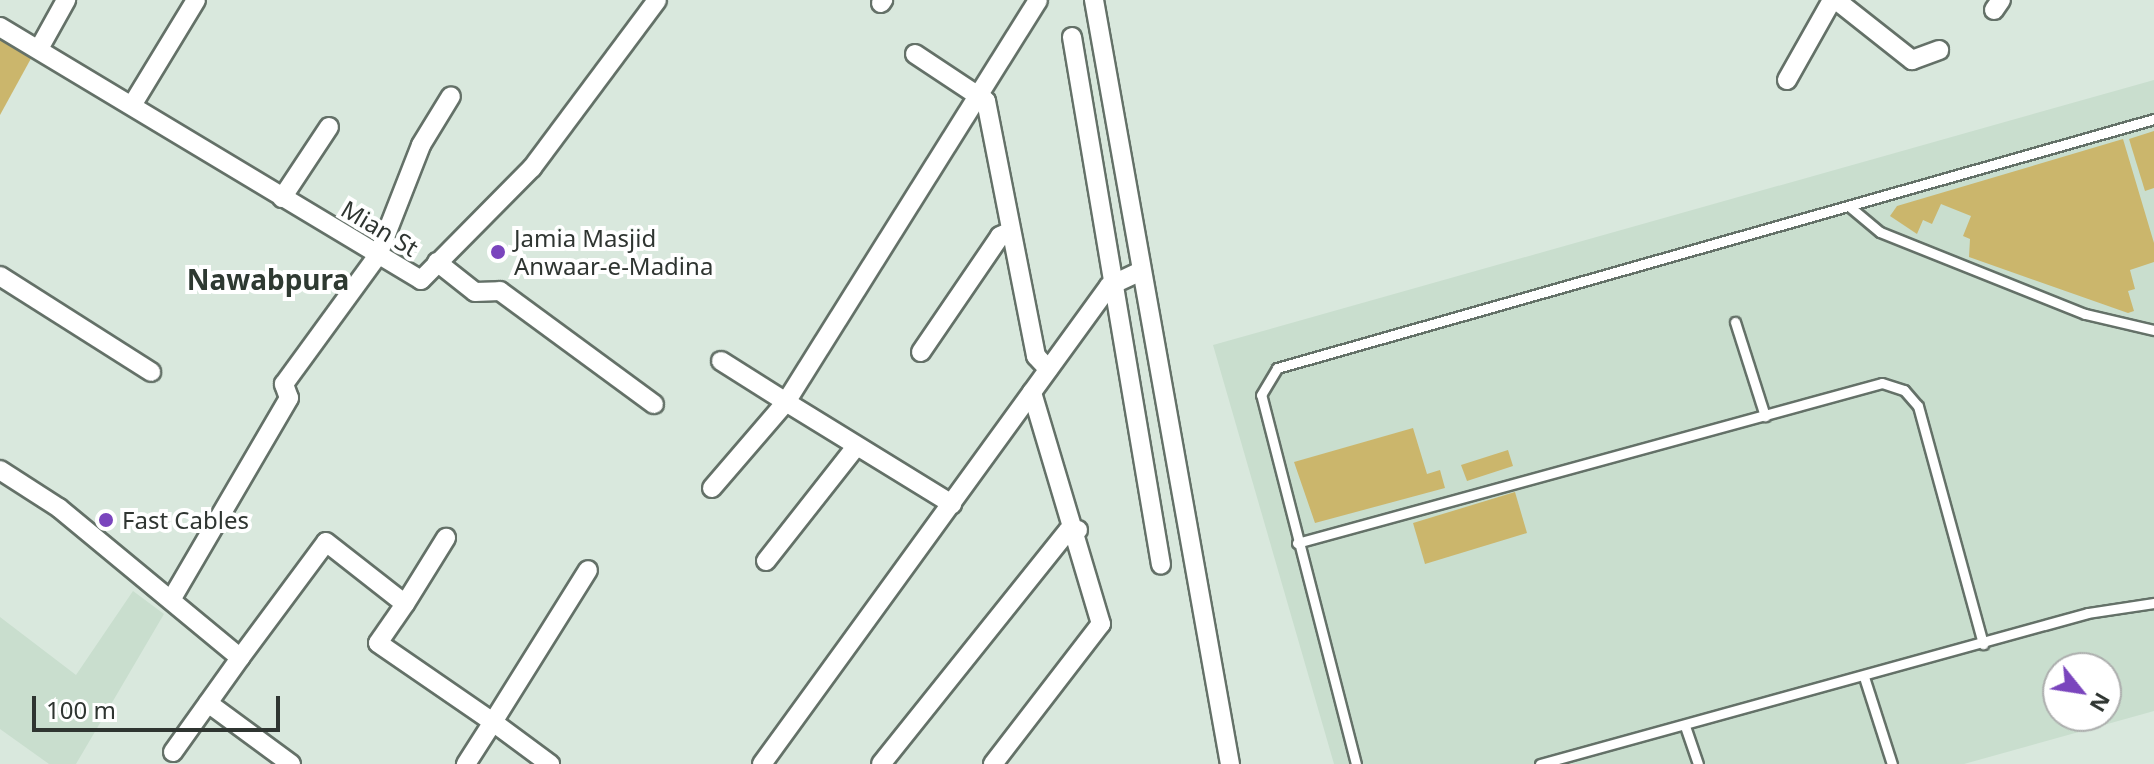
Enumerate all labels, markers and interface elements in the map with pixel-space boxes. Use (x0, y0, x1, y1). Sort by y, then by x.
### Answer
street label: Mian St (336, 194, 424, 262)
place label: Jamia Masjid Anwaar-e-Madina (514, 224, 713, 280)
marker: Jamia Masjid Anwaar-e-Madina (489, 243, 507, 261)
district label: Nawabpura (187, 262, 349, 296)
place label: Fast Cables (122, 506, 249, 534)
marker: Fast Cables (97, 511, 115, 529)
north arrow (2042, 652, 2122, 732)
scale bar (36, 680, 284, 730)
text: N (2084, 688, 2119, 718)
text: 100 m (46, 693, 116, 726)

